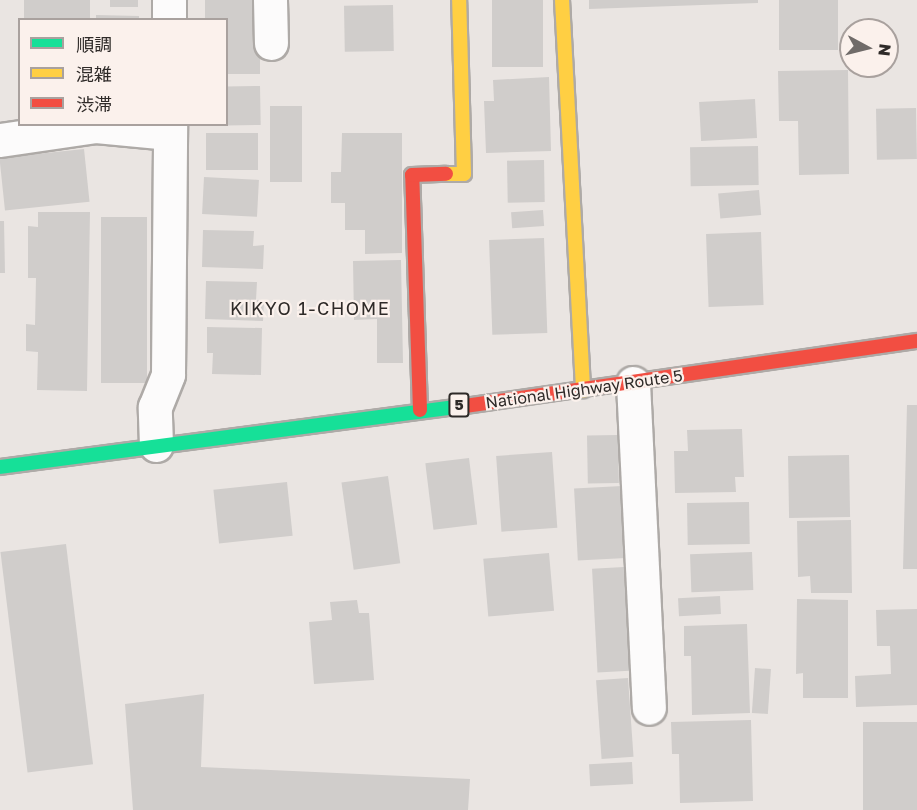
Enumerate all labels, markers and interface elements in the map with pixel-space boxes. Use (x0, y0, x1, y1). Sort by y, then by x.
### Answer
legend (18, 18, 228, 126)
north arrow (839, 18, 899, 78)
text: 順調 (76, 33, 112, 55)
text: N (874, 43, 896, 57)
text: 混雑 (76, 63, 112, 85)
text: 渋滞 (76, 93, 112, 115)
district label: KIKYO 1-CHOME (230, 297, 390, 319)
street label: National Highway Route 5 (484, 366, 684, 412)
road number: 5 (447, 393, 471, 417)

